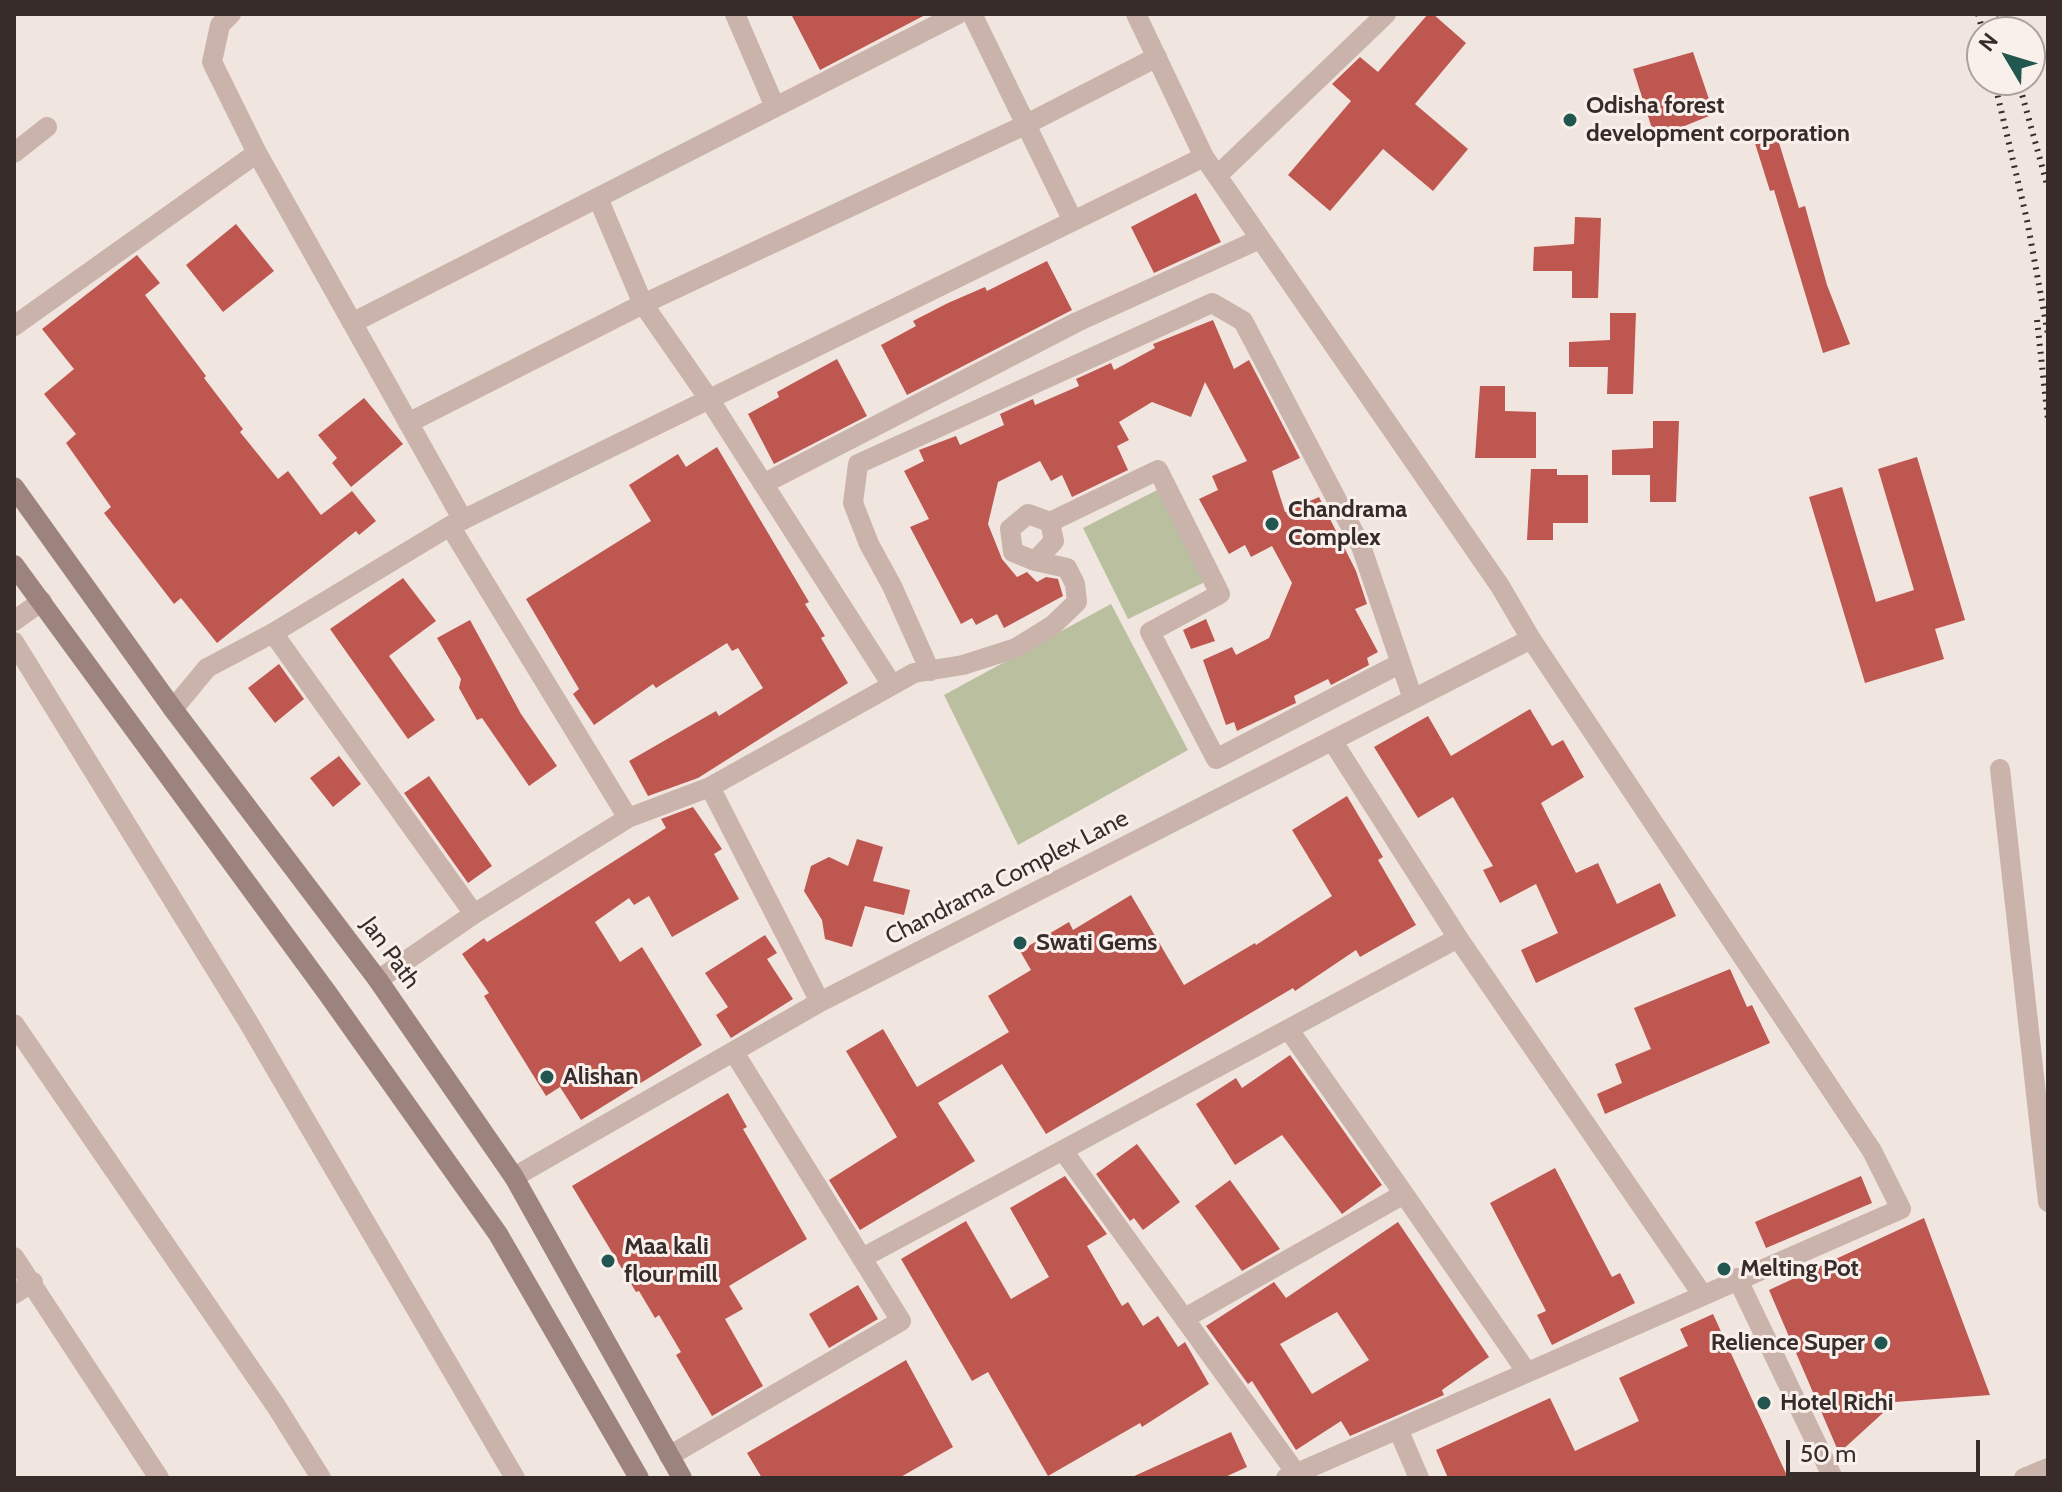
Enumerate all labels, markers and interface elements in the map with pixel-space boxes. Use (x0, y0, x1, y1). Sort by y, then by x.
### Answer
north arrow (1966, 16, 2046, 96)
text: N (1973, 28, 2004, 57)
place label: Odisha forest development corporation (1586, 92, 1850, 148)
marker: Odisha forest development corporation (1561, 111, 1579, 129)
place label: Chandrama Complex (1288, 496, 1407, 552)
marker: Chandrama Complex (1263, 515, 1281, 533)
street label: Chandrama Complex Lane (881, 804, 1133, 952)
street label: Jan Path (354, 911, 426, 995)
place label: Swati Gems (1036, 929, 1157, 957)
marker: Swati Gems (1011, 934, 1029, 952)
place label: Alishan (563, 1063, 638, 1091)
marker: Alishan (538, 1068, 556, 1086)
place label: Maa kali flour mill (624, 1233, 718, 1289)
marker: Maa kali flour mill (599, 1252, 617, 1270)
place label: Melting Pot (1740, 1255, 1859, 1283)
marker: Melting Pot (1715, 1260, 1733, 1278)
place label: Relience Super (1711, 1329, 1865, 1357)
marker: Relience Super (1872, 1334, 1890, 1352)
place label: Hotel Richi (1780, 1389, 1894, 1417)
marker: Hotel Richi (1755, 1394, 1773, 1412)
scale bar (1790, 1424, 1984, 1474)
text: 50 m (1800, 1439, 1856, 1468)

